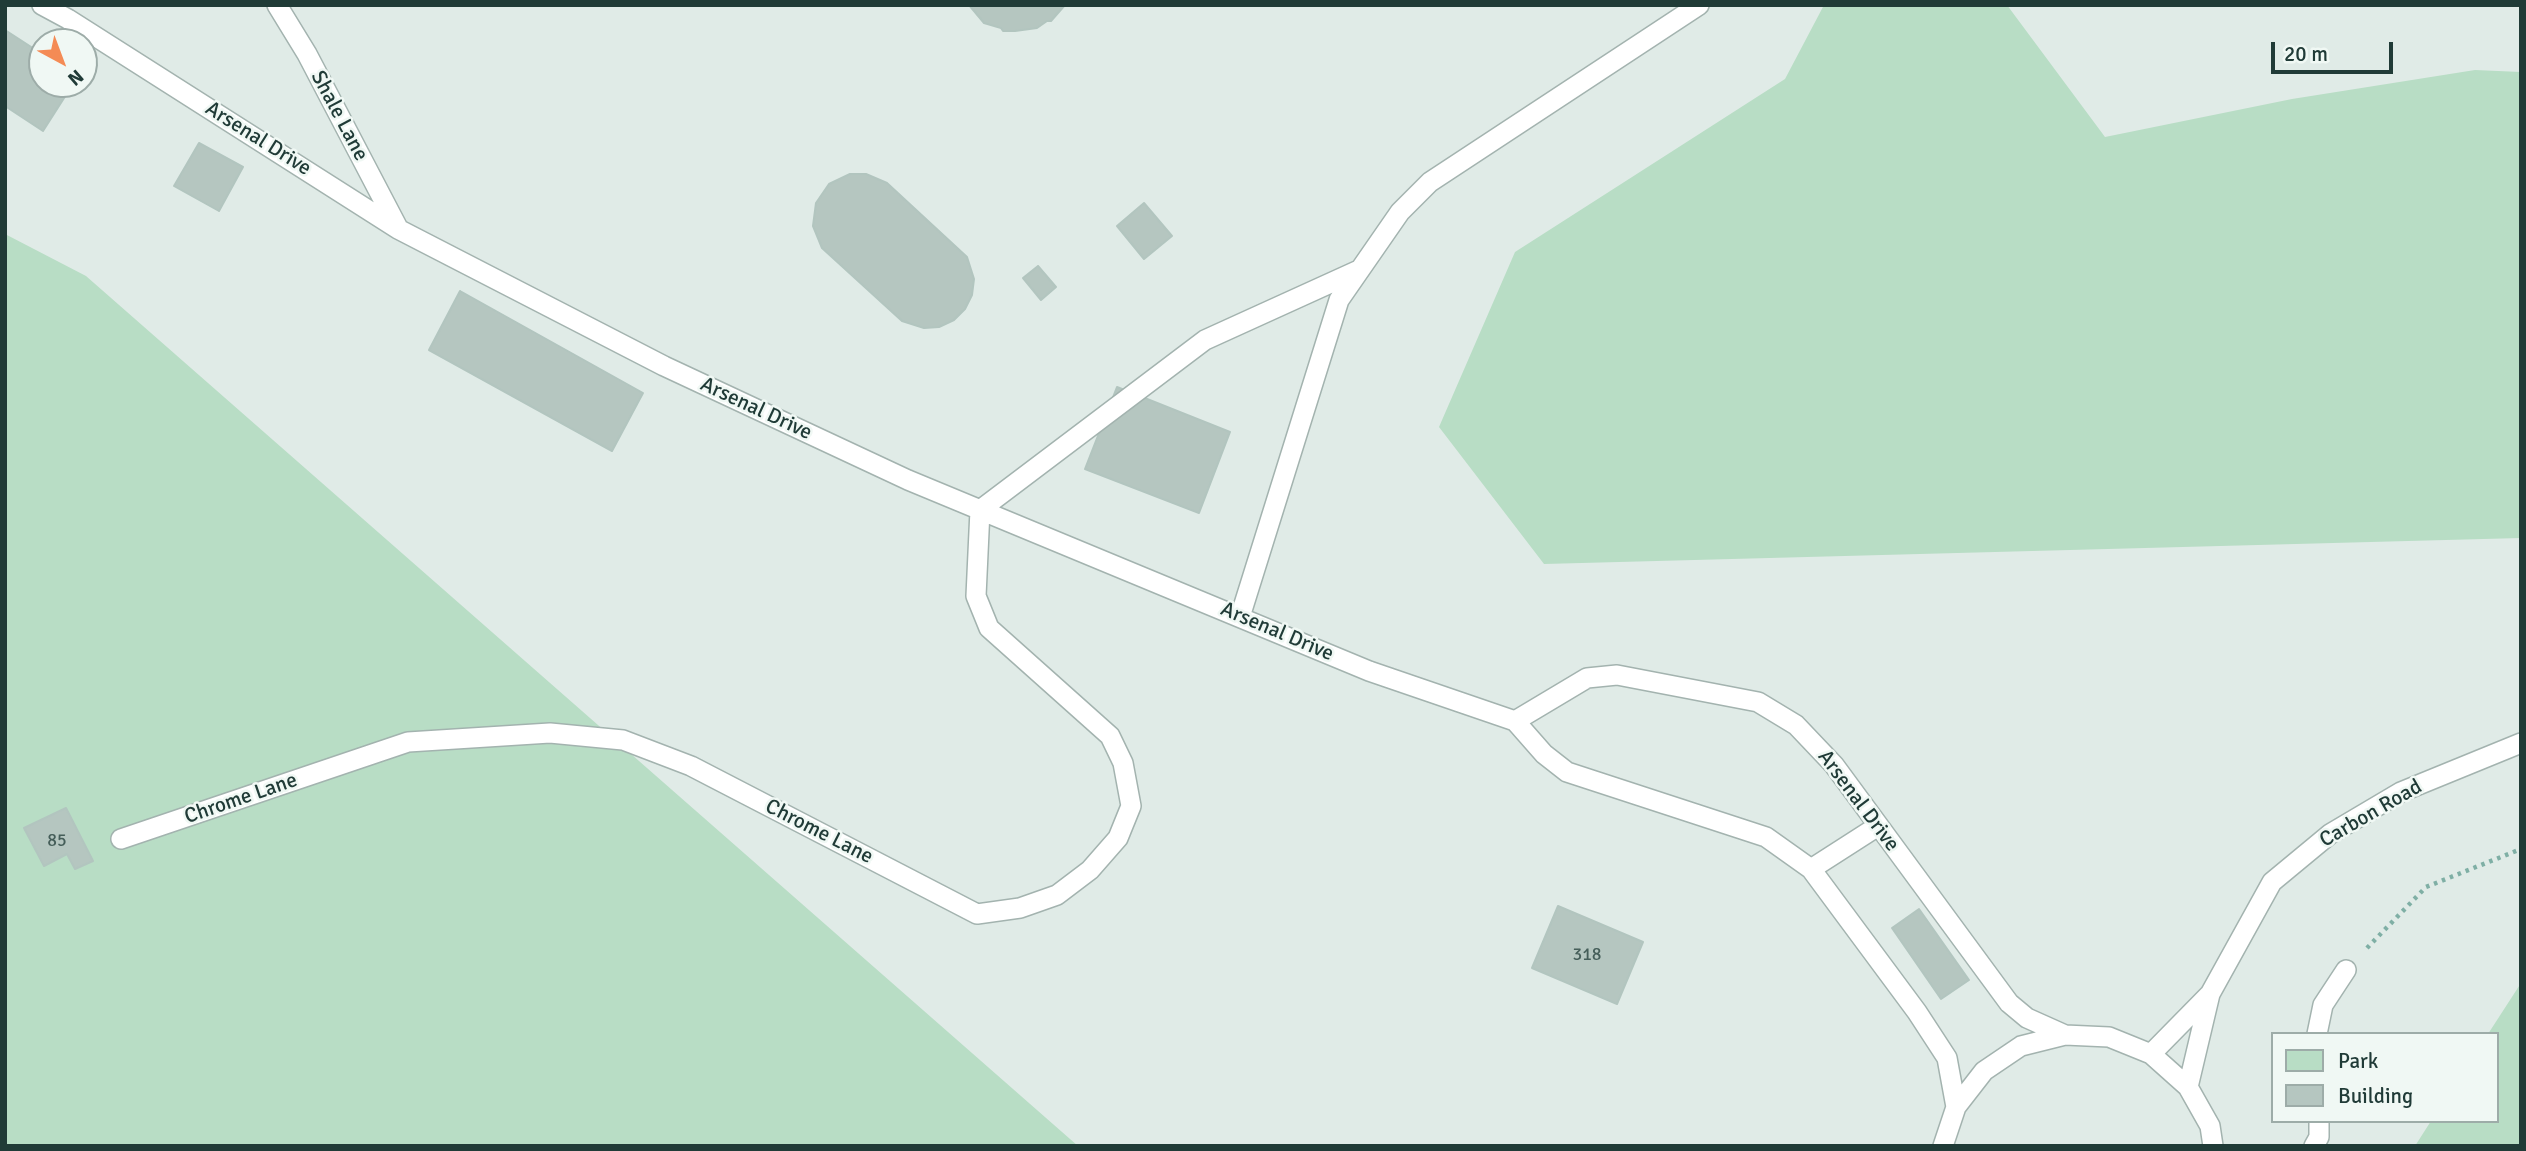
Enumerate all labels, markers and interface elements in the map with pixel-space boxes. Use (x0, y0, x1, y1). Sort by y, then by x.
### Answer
north arrow (28, 28, 98, 98)
scale bar (2274, 28, 2396, 72)
text: 20 m (2284, 41, 2328, 67)
text: N (63, 64, 88, 91)
street label: Shale Lane (305, 67, 373, 165)
street label: Arsenal Drive (200, 96, 316, 182)
street label: Arsenal Drive (696, 372, 816, 446)
street label: Arsenal Drive (1217, 597, 1337, 667)
street label: Arsenal Drive (1812, 745, 1904, 857)
street label: Chrome Lane (181, 768, 301, 830)
street label: Carbon Road (2315, 775, 2427, 853)
street label: Chrome Lane (761, 794, 877, 870)
house number: 85 (47, 830, 67, 852)
house number: 318 (1572, 944, 1602, 966)
legend (2270, 1032, 2498, 1123)
text: Park (2338, 1048, 2378, 1074)
text: Building (2338, 1083, 2413, 1109)

